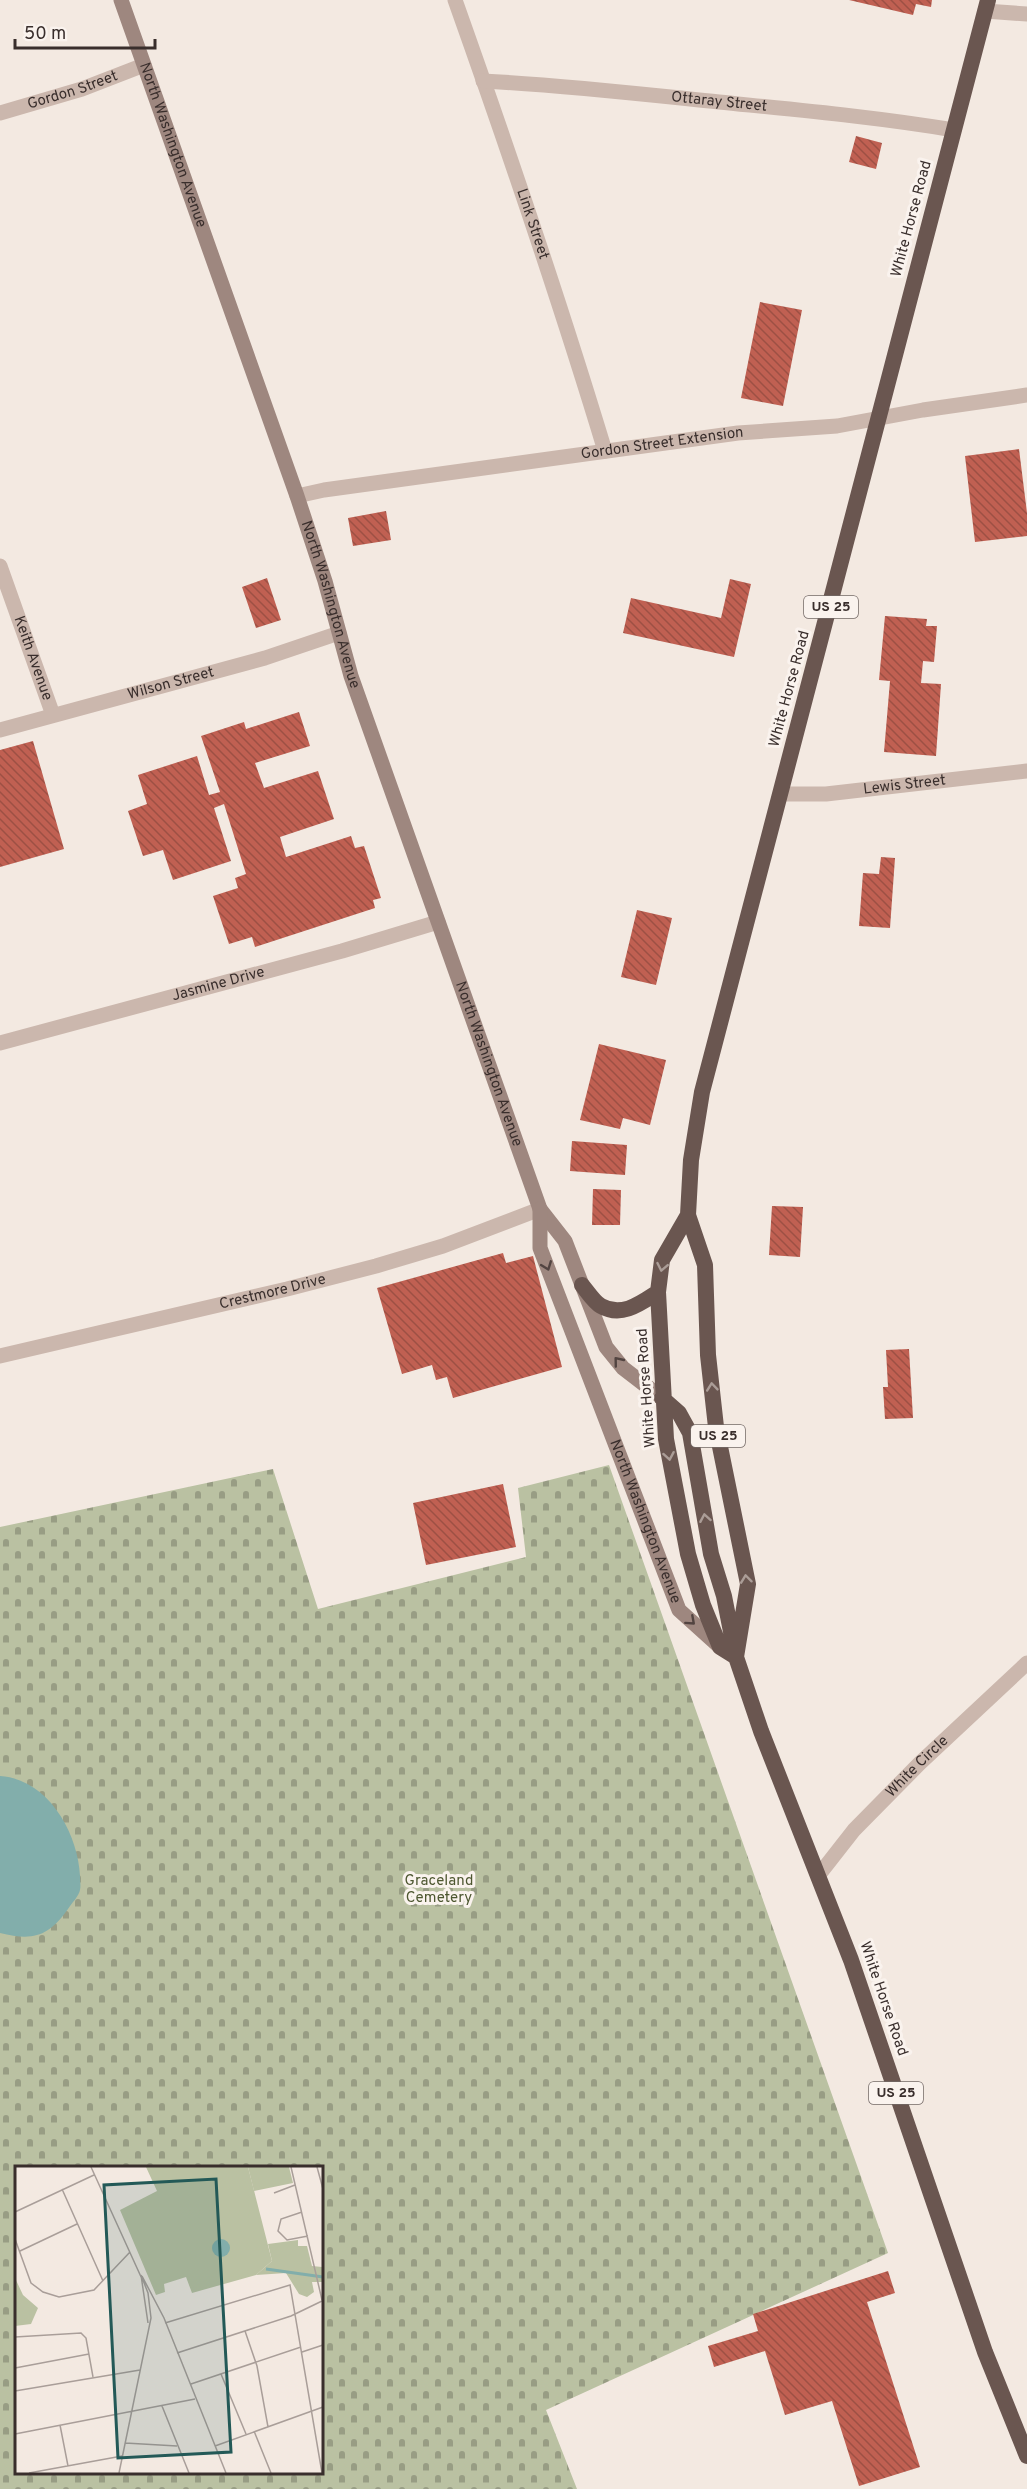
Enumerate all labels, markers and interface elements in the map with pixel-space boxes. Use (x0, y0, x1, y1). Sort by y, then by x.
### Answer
scale bar (15, 12, 154, 50)
text: 50 m (24, 23, 66, 46)
street label: North Washington Avenue (134, 60, 211, 230)
street label: Gordon Street (25, 67, 121, 114)
street label: Ottaray Street (670, 88, 768, 116)
street label: White Horse Road (887, 159, 937, 279)
street label: Link Street (512, 186, 553, 262)
street label: Gordon Street Extension (580, 423, 744, 464)
street label: North Washington Avenue (296, 518, 364, 691)
road number: US 25 (804, 596, 858, 618)
street label: Keith Avenue (9, 614, 57, 703)
street label: White Horse Road (765, 629, 815, 749)
street label: Wilson Street (125, 663, 216, 704)
street label: Lewis Street (862, 771, 947, 799)
street label: Jasmine Drive (170, 963, 267, 1006)
street label: North Washington Avenue (451, 979, 527, 1149)
one-way arrow (540, 1261, 553, 1271)
one-way arrow (656, 1262, 669, 1272)
street label: Crestmore Drive (217, 1270, 328, 1314)
street label: White Horse Road (633, 1328, 661, 1448)
one-way arrow (614, 1357, 625, 1368)
one-way arrow (706, 1382, 718, 1392)
road number: US 25 (691, 1425, 745, 1447)
street label: North Washington Avenue (605, 1437, 685, 1606)
one-way arrow (662, 1451, 675, 1461)
one-way arrow (699, 1513, 712, 1523)
one-way arrow (741, 1574, 753, 1583)
one-way arrow (684, 1614, 695, 1625)
street label: White Circle (882, 1732, 953, 1802)
park label: Graceland Cemetery (405, 1872, 473, 1908)
street label: White Horse Road (855, 1939, 911, 2059)
road number: US 25 (869, 2082, 923, 2104)
inset map (15, 2166, 322, 2474)

